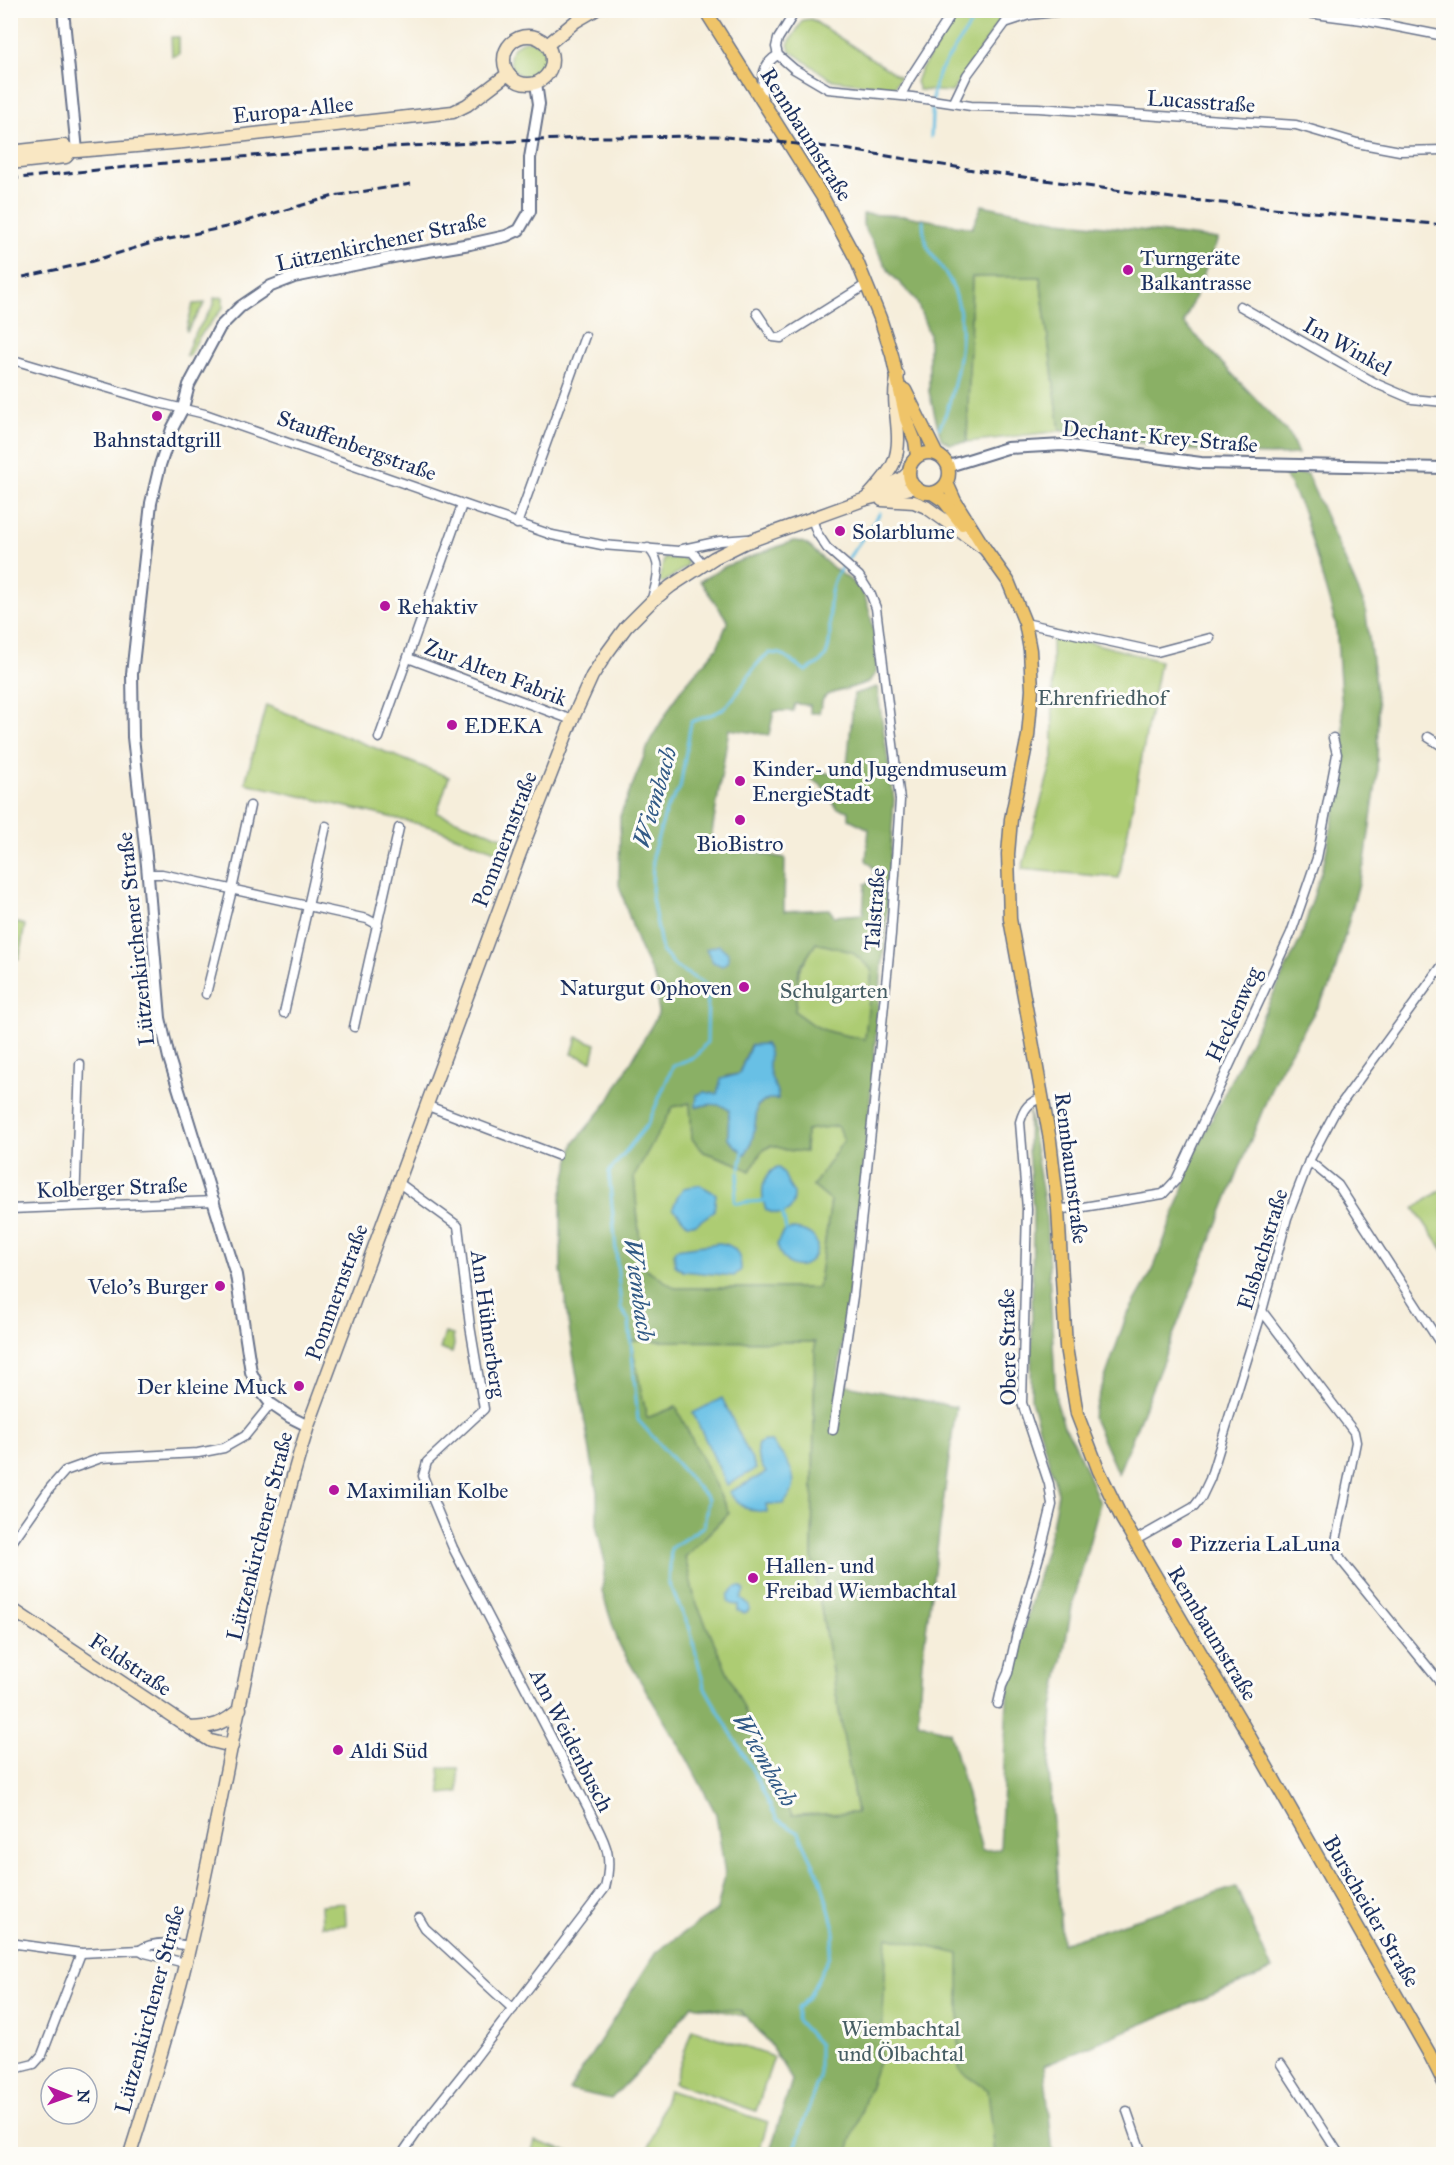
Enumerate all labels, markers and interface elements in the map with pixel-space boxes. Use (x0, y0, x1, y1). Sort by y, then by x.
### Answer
street label: Rennbaumstraße (755, 63, 858, 206)
street label: Lucasstraße (1146, 84, 1256, 119)
street label: Europa-Allee (231, 90, 355, 129)
street label: Lützenkirchener Straße (273, 206, 489, 277)
place label: Turngeräte Balkantrasse (1140, 244, 1252, 296)
marker: Turngeräte Balkantrasse (1121, 263, 1135, 277)
street label: Im Winkel (1299, 311, 1397, 382)
street label: Stauffenbergstraße (273, 404, 440, 487)
marker: Bahnstadtgrill (150, 409, 164, 423)
street label: Dechant-Krey-Straße (1061, 414, 1259, 459)
place label: Bahnstadtgrill (93, 426, 221, 453)
place label: Solarblume (852, 518, 955, 545)
marker: Solarblume (833, 524, 847, 538)
place label: Rehaktiv (397, 593, 479, 620)
marker: Rehaktiv (378, 599, 392, 613)
street label: Zur Alten Fabrik (421, 633, 572, 712)
park label: Ehrenfriedhof (1037, 684, 1170, 711)
place label: EDEKA (464, 712, 543, 739)
marker: EDEKA (445, 718, 459, 732)
water label: Wiembach (626, 743, 684, 851)
place label: Kinder- und Jugendmuseum EnergieStadt (752, 755, 1008, 807)
street label: Pommernstraße (466, 767, 543, 911)
marker: Kinder- und Jugendmuseum EnergieStadt (733, 774, 747, 788)
marker: BioBistro (733, 813, 747, 827)
place label: BioBistro (696, 830, 784, 857)
street label: Lützenkirchener Straße (111, 831, 160, 1047)
street label: Talstraße (858, 867, 891, 951)
street label: Heckenweg (1200, 962, 1268, 1066)
place label: Naturgut Ophoven (560, 974, 732, 1001)
park label: Schulgarten (780, 977, 888, 1004)
marker: Naturgut Ophoven (737, 980, 751, 994)
street label: Rennbaumstraße (1049, 1091, 1094, 1245)
street label: Kolberger Straße (36, 1171, 188, 1204)
street label: Elsbachstraße (1231, 1185, 1294, 1313)
street label: Pommernstraße (299, 1220, 374, 1364)
water label: Wiembach (617, 1237, 661, 1344)
street label: Am Hühnerberg (465, 1248, 512, 1400)
place label: Velo's Burger (87, 1273, 209, 1300)
marker: Velo's Burger (213, 1279, 227, 1293)
street label: Obere Straße (993, 1288, 1022, 1406)
place label: Der kleine Muck (137, 1373, 288, 1400)
marker: Der kleine Muck (292, 1379, 306, 1393)
street label: Lützenkirchener Straße (220, 1429, 299, 1644)
place label: Maximilian Kolbe (346, 1477, 509, 1504)
marker: Maximilian Kolbe (327, 1483, 341, 1497)
place label: Pizzeria LaLuna (1189, 1530, 1341, 1557)
marker: Pizzeria LaLuna (1170, 1536, 1184, 1550)
place label: Hallen- und Freibad Wiembachtal (765, 1552, 957, 1604)
street label: Rennbaumstraße (1162, 1561, 1263, 1706)
marker: Hallen- und Freibad Wiembachtal (746, 1571, 760, 1585)
street label: Feldstraße (84, 1627, 177, 1702)
street label: Am Weidenbusch (523, 1663, 619, 1816)
water label: Wiembach (726, 1708, 804, 1812)
place label: Aldi Süd (349, 1737, 428, 1764)
marker: Aldi Süd (331, 1743, 345, 1757)
street label: Burscheider Straße (1317, 1831, 1426, 1992)
street label: Lützenkirchener Straße (109, 1902, 190, 2116)
park label: Wiembachtal und Ölbachtal (838, 2015, 964, 2067)
north arrow (39, 2066, 99, 2126)
text: N (74, 2089, 93, 2104)

